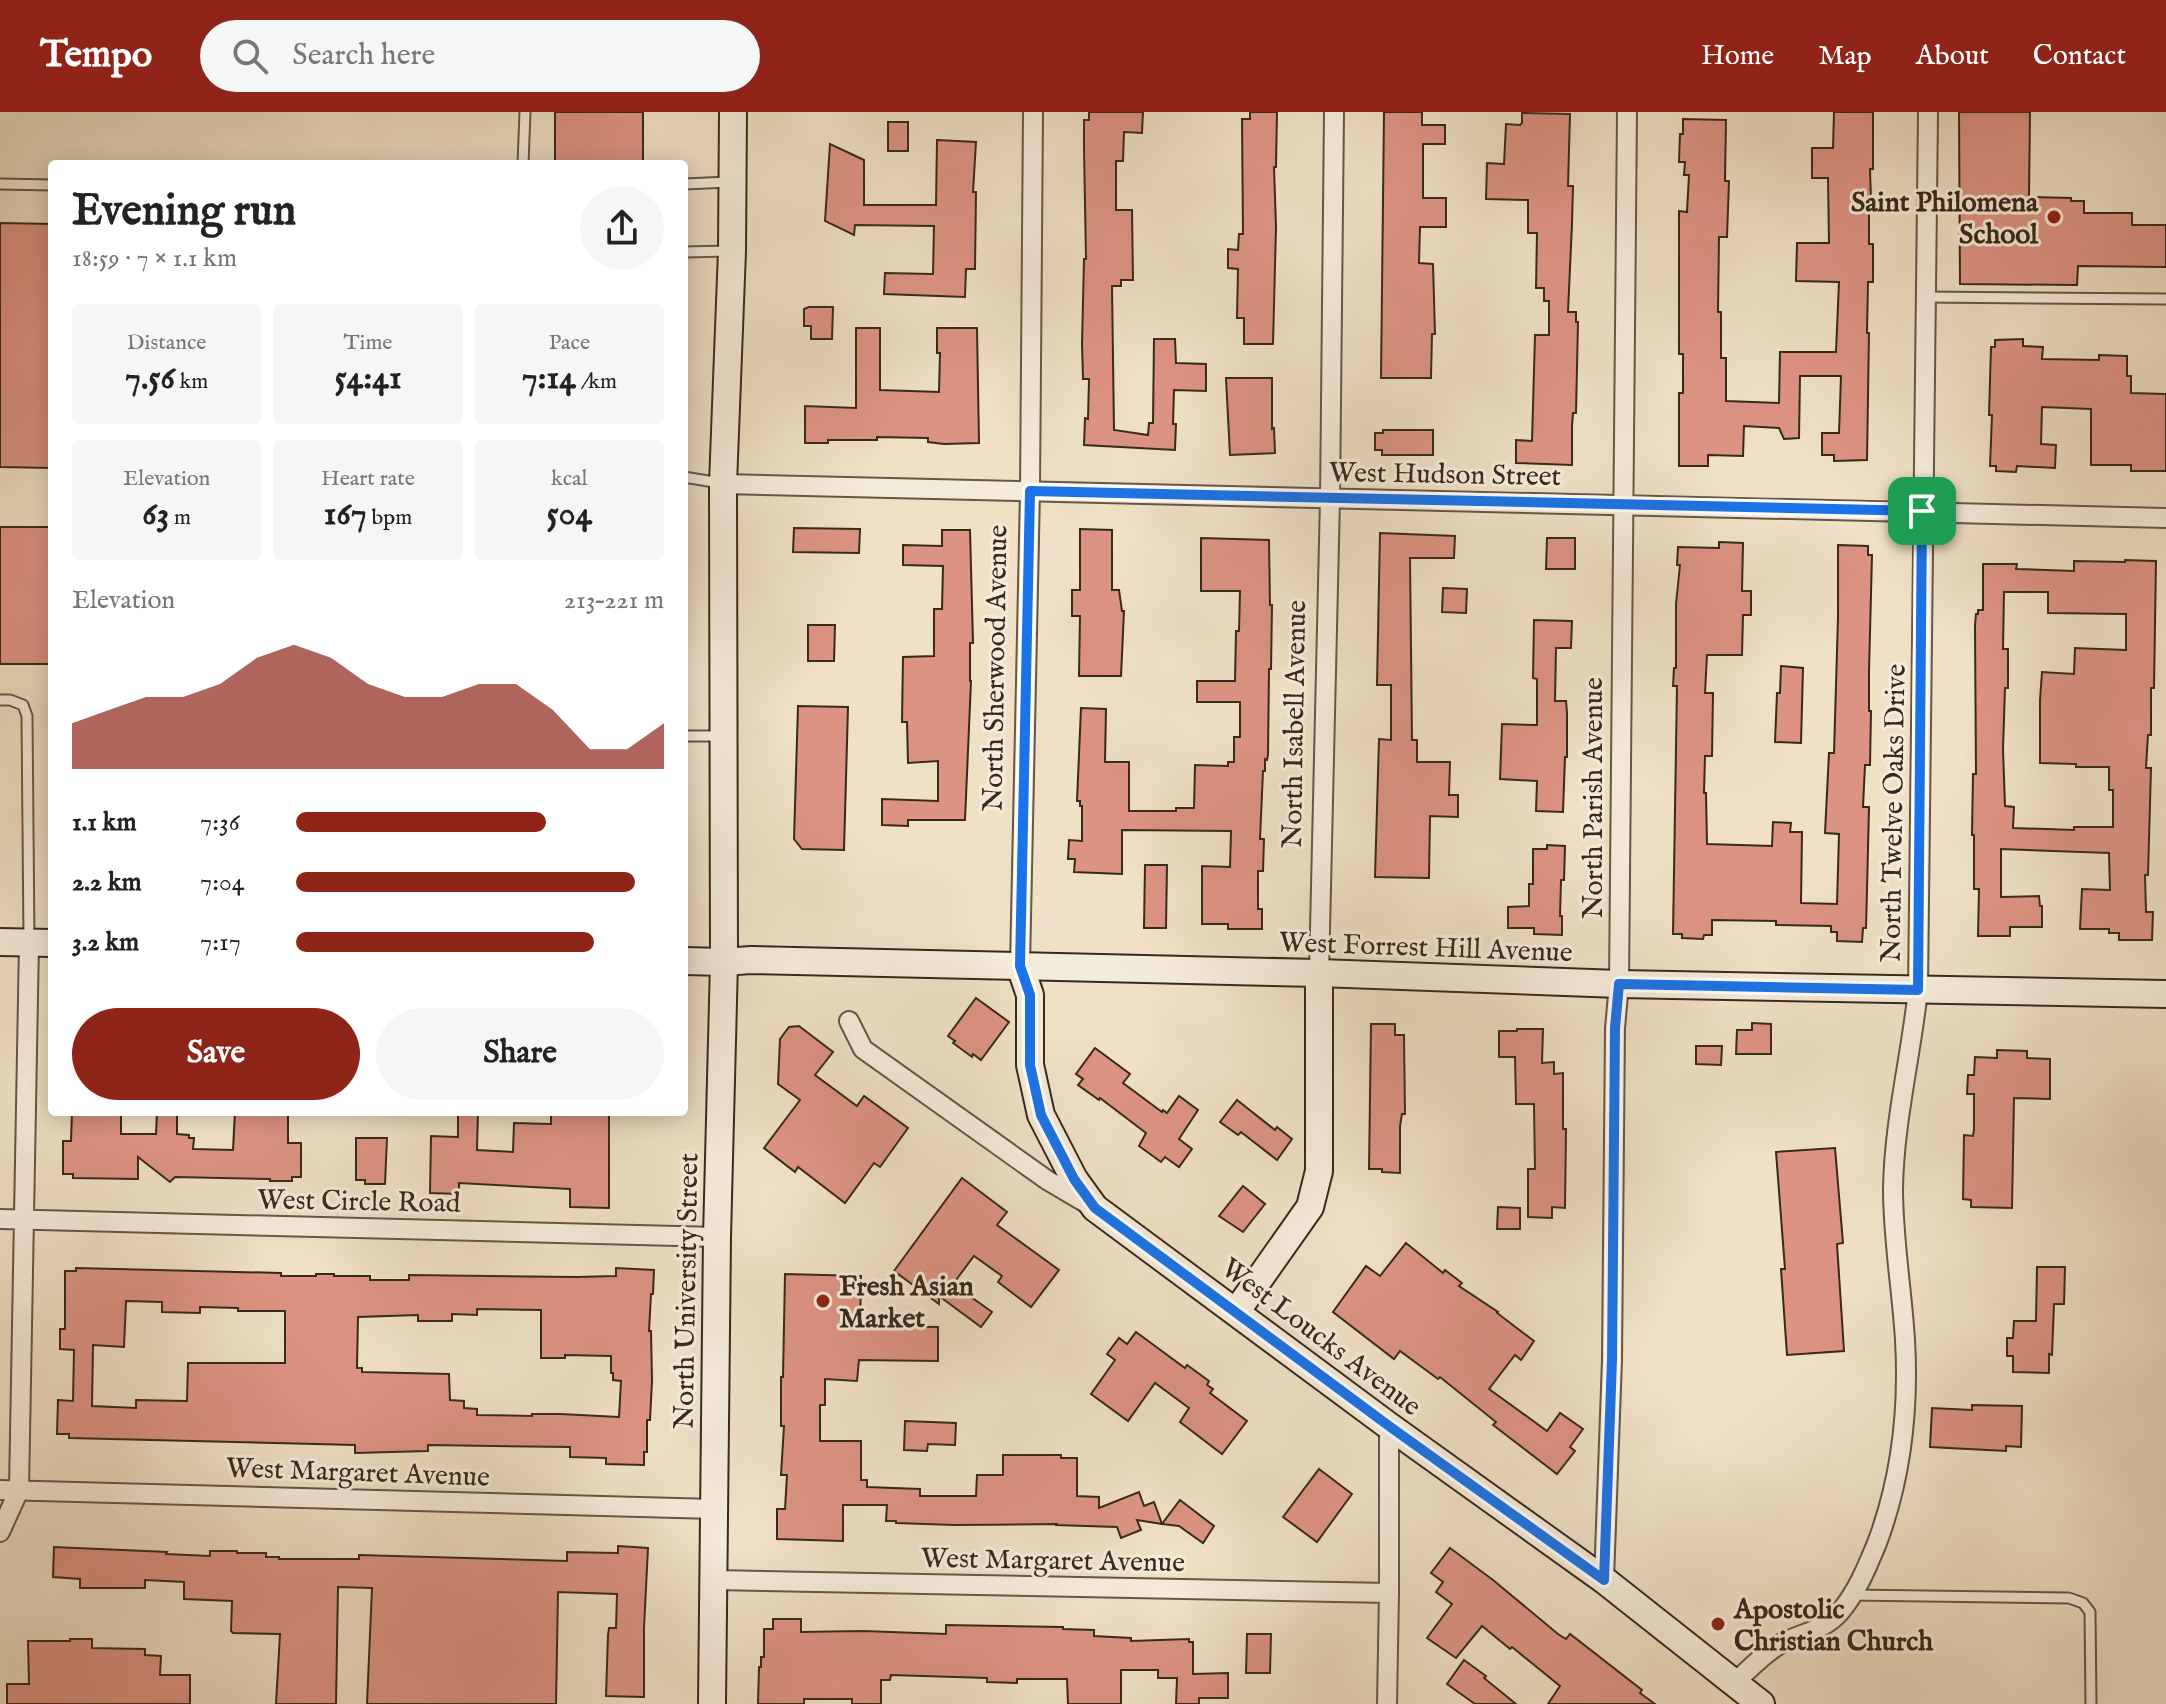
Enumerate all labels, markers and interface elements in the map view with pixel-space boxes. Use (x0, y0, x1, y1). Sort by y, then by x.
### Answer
search box (200, 20, 760, 92)
text: Tempo (40, 32, 152, 80)
icon: search (228, 34, 272, 78)
text: Search here (292, 37, 435, 75)
text: Home (1701, 39, 1774, 74)
text: Map (1818, 39, 1872, 74)
text: About (1916, 39, 1989, 74)
text: Contact (2033, 39, 2126, 74)
text: Evening run (72, 184, 296, 240)
button: share (580, 186, 664, 270)
place label: Saint Philomena School (1851, 186, 2039, 253)
marker: Saint Philomena School (2045, 208, 2063, 226)
text: 18:59 · 7 × 1.1 km (72, 242, 237, 275)
text: Distance (127, 329, 206, 357)
text: Time (344, 329, 392, 357)
text: Pace (549, 329, 590, 357)
text: 7.56 (125, 357, 175, 400)
text: 54:41 (334, 357, 402, 400)
text: 7:14 (522, 357, 576, 400)
text: km (175, 368, 208, 396)
text: /km (576, 368, 617, 396)
street label: West Hudson Street (1329, 456, 1562, 495)
text: Elevation (123, 465, 210, 493)
text: Heart rate (321, 465, 415, 493)
text: kcal (551, 465, 588, 493)
pin (1888, 477, 1956, 545)
icon: arrive (1900, 489, 1944, 533)
text: 63 (142, 493, 169, 536)
text: 167 (324, 493, 367, 536)
text: 504 (547, 493, 592, 536)
text: m (169, 504, 191, 532)
text: bpm (367, 504, 412, 532)
street label: North Sherwood Avenue (977, 524, 1017, 812)
text: Elevation (72, 584, 175, 617)
text: 213–221 m (564, 584, 664, 617)
street label: North Isabell Avenue (1276, 600, 1315, 848)
street label: North Twelve Oaks Drive (1874, 663, 1915, 963)
street label: North Parish Avenue (1577, 677, 1612, 919)
text: 1.1 km (72, 806, 137, 839)
text: 7:36 (200, 806, 240, 839)
text: 2.2 km (72, 866, 142, 899)
text: 7:04 (200, 866, 245, 899)
text: 3.2 km (72, 926, 139, 959)
text: 7:17 (200, 926, 241, 959)
street label: West Forrest Hill Avenue (1279, 926, 1573, 971)
button: Save (72, 1008, 360, 1100)
button: Share (376, 1008, 664, 1100)
street label: North University Street (668, 1152, 707, 1429)
street label: West Circle Road (257, 1183, 461, 1222)
street label: West Loucks Avenue (1213, 1251, 1428, 1425)
place label: Fresh Asian Market (839, 1270, 974, 1337)
marker: Fresh Asian Market (814, 1292, 832, 1310)
street label: West Margaret Avenue (225, 1451, 491, 1496)
street label: West Margaret Avenue (921, 1542, 1185, 1581)
place label: Apostolic Christian Church (1733, 1593, 1934, 1660)
marker: Apostolic Christian Church (1709, 1615, 1727, 1633)

